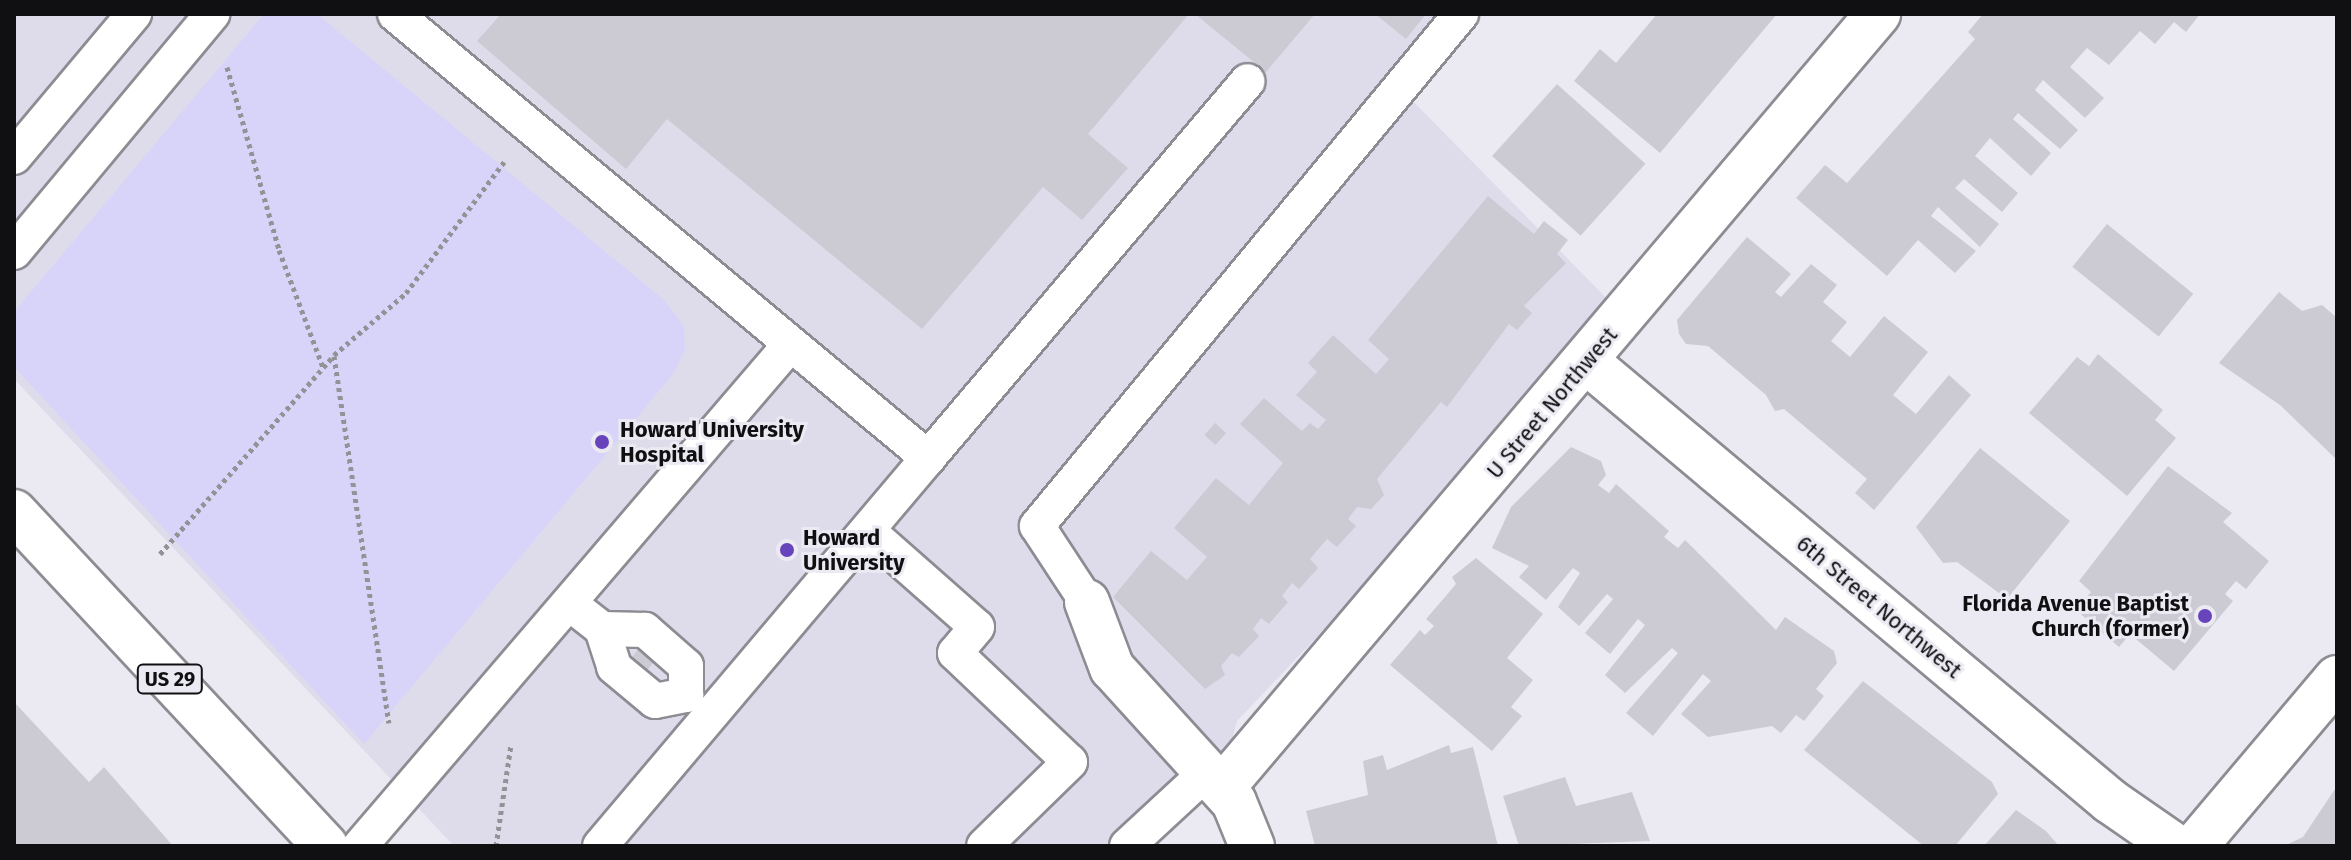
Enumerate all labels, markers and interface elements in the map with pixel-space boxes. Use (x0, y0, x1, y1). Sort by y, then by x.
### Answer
street label: U Street Northwest (1481, 322, 1623, 484)
place label: Howard University Hospital (620, 416, 804, 468)
marker: Howard University Hospital (591, 431, 613, 453)
place label: Howard University (803, 524, 905, 576)
street label: 6th Street Northwest (1791, 530, 1967, 684)
marker: Howard University (778, 541, 796, 559)
place label: Florida Avenue Baptist Church (former) (1962, 590, 2189, 642)
marker: Florida Avenue Baptist Church (former) (2196, 607, 2214, 625)
road number: US 29 (136, 663, 204, 695)

